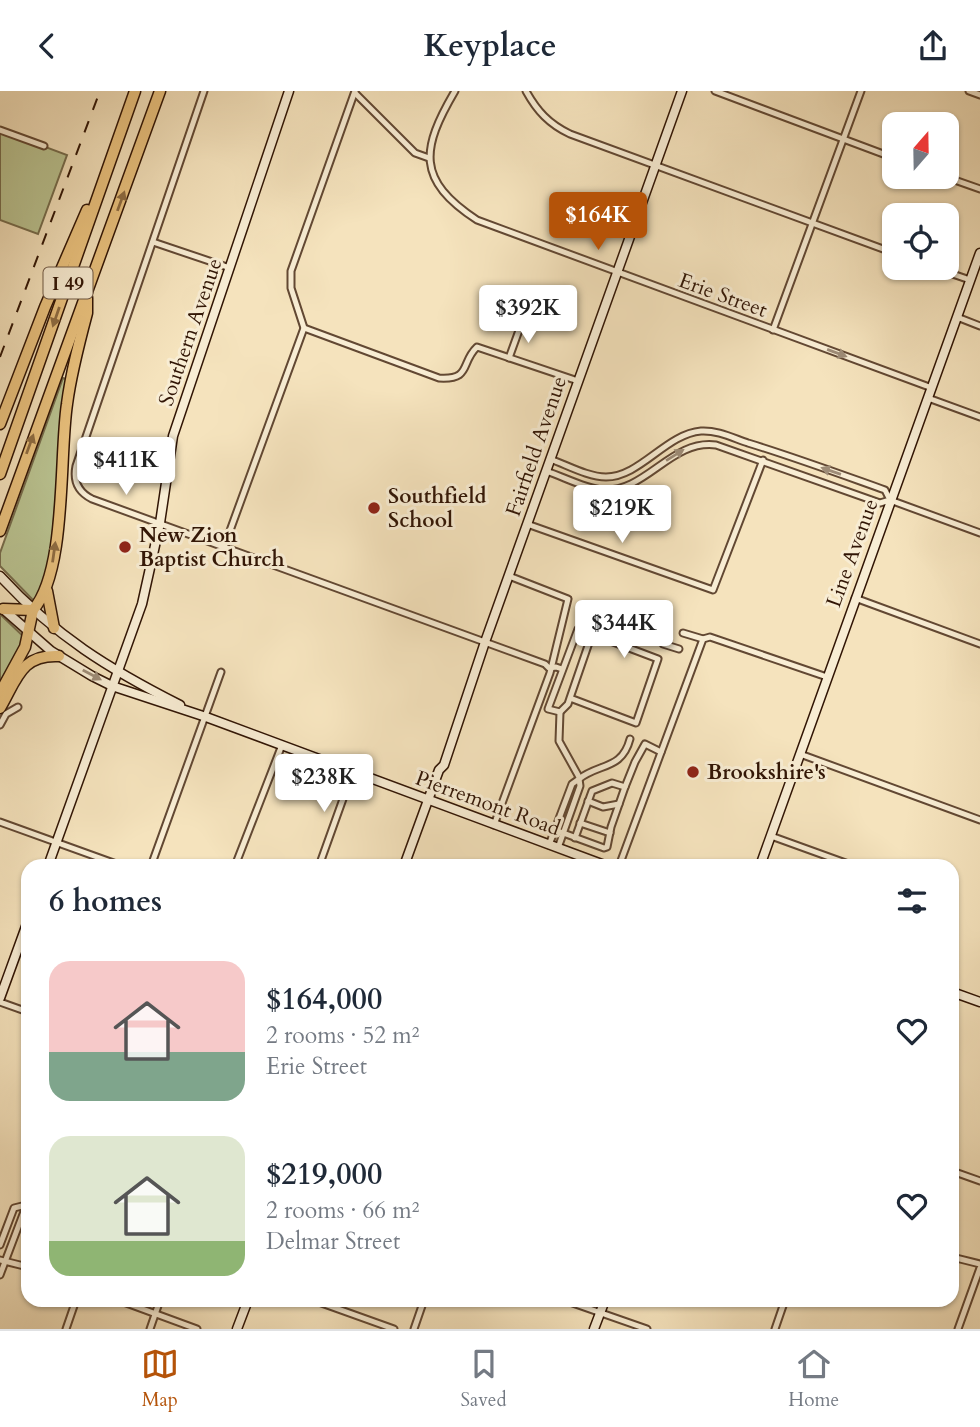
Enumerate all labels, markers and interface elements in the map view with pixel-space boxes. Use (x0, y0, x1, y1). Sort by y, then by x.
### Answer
text: Keyplace (423, 24, 557, 68)
icon: back (28, 27, 66, 65)
icon: share (914, 27, 952, 65)
north arrow (882, 112, 959, 189)
map controls (882, 112, 959, 280)
one-way arrow (115, 191, 126, 212)
pin: $164K (549, 193, 647, 252)
text: $164K (565, 199, 631, 230)
button: locate (882, 203, 959, 280)
street label: Southern Avenue (152, 254, 229, 410)
street label: Erie Street (675, 266, 771, 325)
road number: I 49 (43, 267, 92, 299)
pin: $392K (479, 285, 577, 345)
text: $392K (495, 292, 561, 323)
one-way arrow (50, 307, 61, 328)
one-way arrow (827, 348, 848, 359)
street label: Fairfield Avenue (499, 372, 574, 520)
one-way arrow (25, 433, 36, 454)
pin: $411K (77, 437, 175, 497)
text: $411K (93, 444, 159, 475)
one-way arrow (665, 449, 685, 462)
one-way arrow (821, 465, 842, 476)
place label: Southfield School (388, 482, 487, 535)
pin: $219K (573, 485, 671, 545)
text: $219K (589, 492, 655, 523)
street label: Line Avenue (819, 495, 886, 612)
marker: Southfield School (366, 500, 382, 516)
place label: New Zion Baptist Church (139, 521, 284, 574)
marker: New Zion Baptist Church (117, 539, 133, 555)
one-way arrow (49, 541, 60, 563)
pin: $344K (575, 601, 673, 660)
text: $344K (591, 607, 657, 638)
one-way arrow (82, 669, 102, 681)
pin: $238K (275, 755, 373, 814)
place label: Brookshire's (707, 758, 826, 787)
text: $238K (291, 761, 357, 792)
street label: Pierremont Road (411, 764, 564, 843)
marker: Brookshire's (685, 764, 701, 780)
text: 6 homes (49, 881, 162, 922)
icon: filters (893, 882, 931, 920)
text: $164,000 (266, 979, 382, 1020)
icon: home (105, 989, 189, 1073)
icon: heart (893, 1012, 931, 1050)
text: 2 rooms · 52 m² (266, 1020, 419, 1051)
text: Erie Street (266, 1051, 367, 1082)
text: $219,000 (266, 1154, 382, 1195)
icon: home (105, 1164, 189, 1248)
icon: heart (893, 1187, 931, 1225)
text: 2 rooms · 66 m² (266, 1195, 419, 1226)
text: Delmar Street (266, 1226, 400, 1257)
tab: Map (141, 1345, 179, 1413)
tab: Saved (461, 1345, 507, 1413)
tab: Home (788, 1345, 839, 1413)

